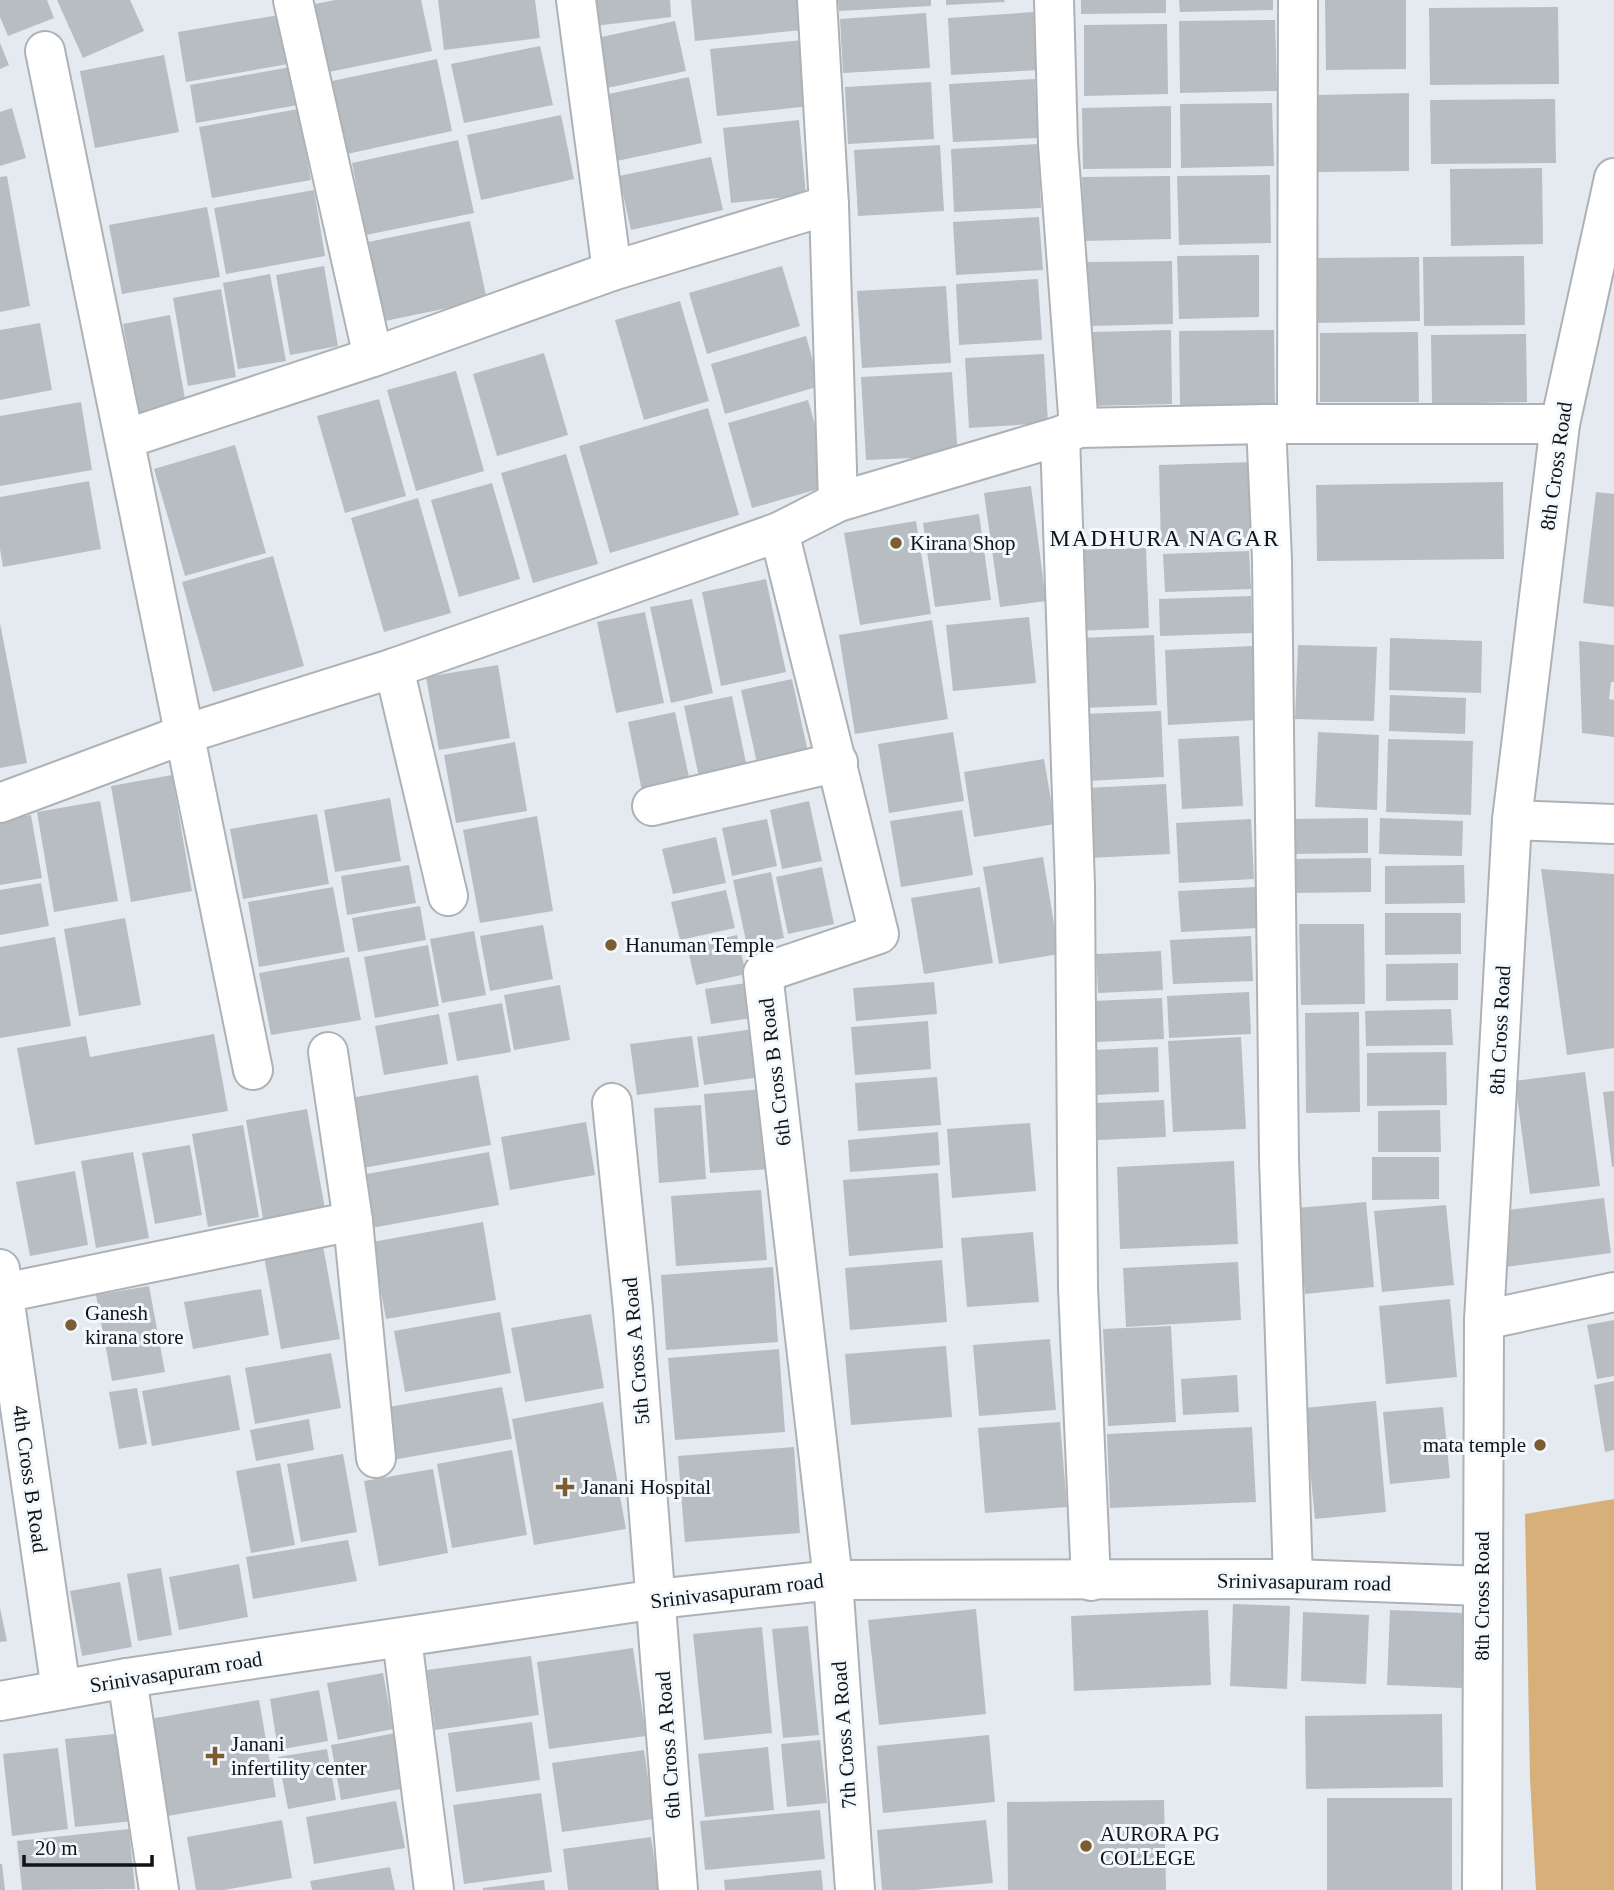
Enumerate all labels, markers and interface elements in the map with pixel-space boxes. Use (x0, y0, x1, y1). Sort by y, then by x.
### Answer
street label: 8th Cross Road (1535, 400, 1577, 532)
district label: MADHURA NAGAR (1049, 526, 1281, 551)
place label: Kirana Shop (910, 531, 1016, 555)
marker: Kirana Shop (888, 535, 904, 551)
place label: Hanuman Temple (625, 933, 774, 957)
marker: Hanuman Temple (603, 937, 619, 953)
street label: 8th Cross Road (1485, 964, 1515, 1095)
street label: 6th Cross B Road (754, 996, 796, 1147)
street label: 5th Cross A Road (618, 1276, 654, 1426)
place label: Ganesh kirana store (85, 1301, 184, 1349)
marker: Ganesh kirana store (63, 1317, 79, 1333)
street label: 4th Cross B Road (8, 1404, 52, 1555)
place label: mata temple (1423, 1433, 1526, 1457)
marker: mata temple (1532, 1437, 1548, 1453)
place label: Janani Hospital (581, 1475, 711, 1499)
marker: Janani Hospital (555, 1477, 575, 1497)
street label: 8th Cross Road (1470, 1531, 1494, 1661)
street label: Srinivasapuram road (649, 1568, 825, 1614)
street label: Srinivasapuram road (1217, 1568, 1392, 1596)
street label: Srinivasapuram road (88, 1646, 264, 1697)
street label: 7th Cross A Road (827, 1660, 861, 1809)
street label: 6th Cross A Road (651, 1670, 685, 1819)
place label: Janani infertility center (231, 1732, 367, 1780)
marker: Janani infertility center (205, 1746, 225, 1766)
place label: AURORA PG COLLEGE (1100, 1822, 1220, 1870)
scale bar (24, 1824, 152, 1868)
text: 20 m (35, 1836, 78, 1860)
marker: AURORA PG COLLEGE (1078, 1838, 1094, 1854)

